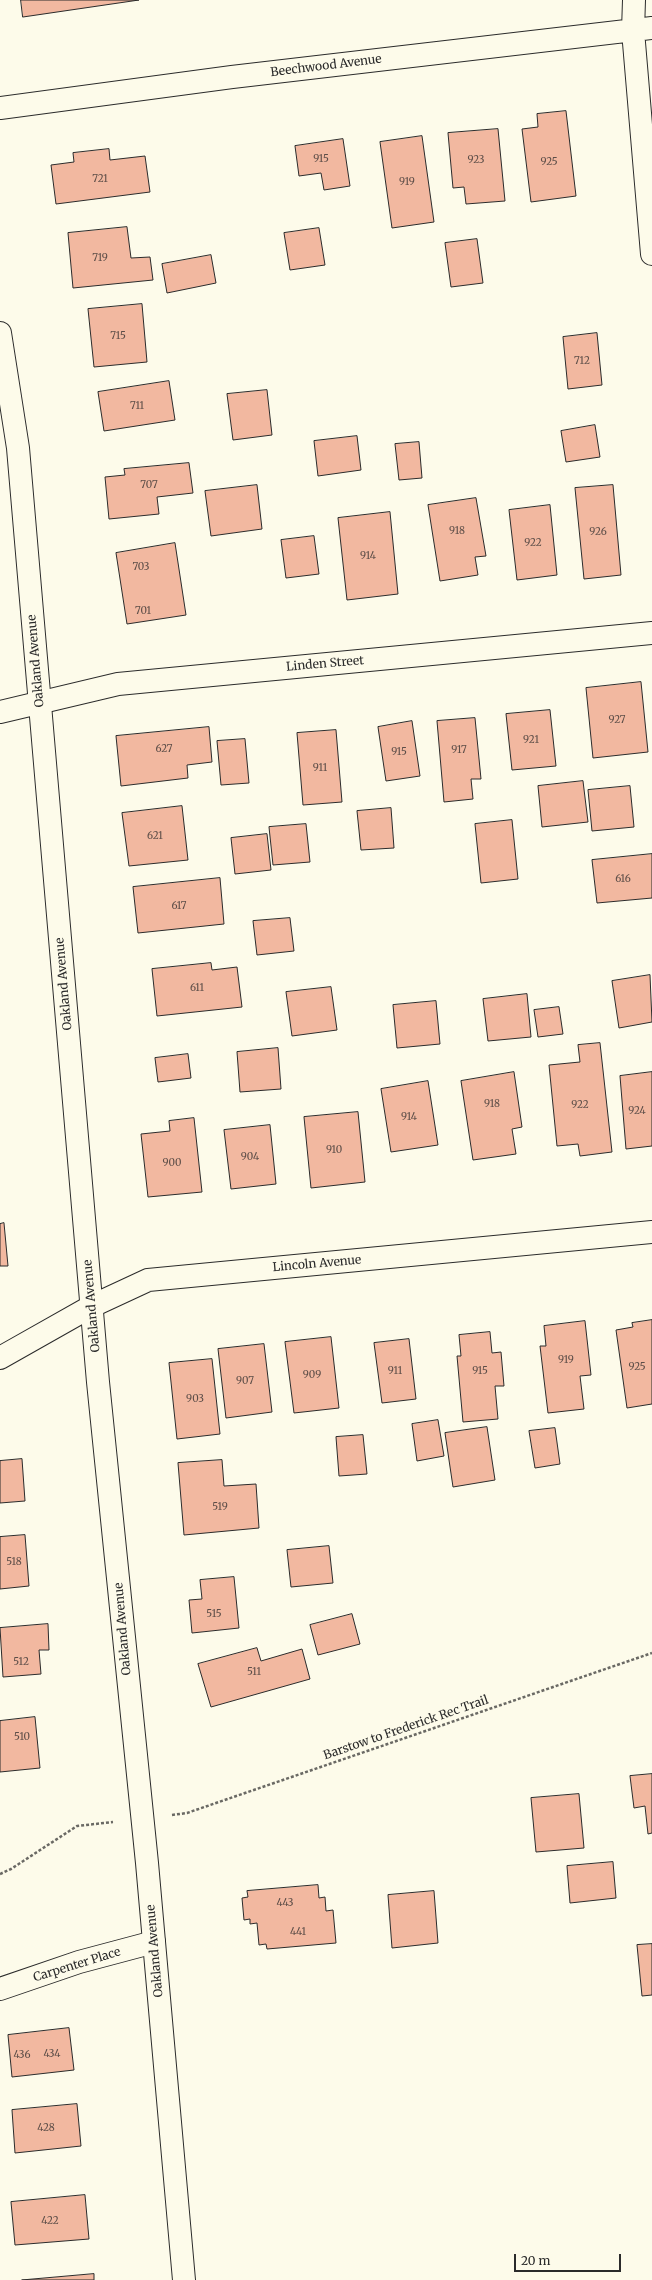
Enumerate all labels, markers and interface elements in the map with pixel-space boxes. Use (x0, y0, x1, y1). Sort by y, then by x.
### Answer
street label: Beechwood Avenue (270, 52, 382, 80)
house number: 915 (313, 153, 329, 165)
house number: 923 (467, 154, 485, 166)
house number: 925 (540, 156, 558, 168)
house number: 721 (92, 173, 108, 185)
house number: 919 (399, 176, 415, 188)
house number: 719 (92, 252, 108, 264)
house number: 715 (110, 330, 126, 342)
house number: 712 (574, 355, 590, 367)
house number: 711 (130, 400, 144, 412)
house number: 707 (140, 479, 158, 491)
house number: 918 (449, 525, 465, 537)
house number: 926 (589, 526, 607, 538)
house number: 922 (524, 537, 542, 549)
house number: 914 (360, 550, 376, 562)
house number: 703 (132, 561, 150, 573)
house number: 701 (135, 605, 151, 617)
street label: Oakland Avenue (25, 614, 47, 708)
street label: Linden Street (286, 653, 364, 675)
house number: 927 (608, 714, 626, 726)
house number: 921 (523, 734, 539, 746)
house number: 627 (156, 743, 172, 755)
house number: 917 (451, 744, 467, 756)
house number: 915 (391, 746, 407, 758)
house number: 911 (313, 762, 327, 774)
house number: 621 (147, 830, 163, 842)
house number: 616 (615, 873, 631, 885)
house number: 617 (171, 900, 187, 912)
street label: Oakland Avenue (53, 937, 75, 1031)
house number: 611 (190, 982, 204, 994)
house number: 918 (484, 1098, 500, 1110)
house number: 922 (571, 1099, 589, 1111)
house number: 924 (628, 1105, 646, 1117)
house number: 914 (401, 1111, 417, 1123)
house number: 910 (326, 1144, 342, 1156)
house number: 904 (241, 1151, 259, 1163)
house number: 900 (162, 1157, 182, 1169)
street label: Lincoln Avenue (272, 1253, 362, 1275)
street label: Oakland Avenue (81, 1259, 103, 1353)
house number: 919 (558, 1354, 574, 1366)
house number: 925 (628, 1361, 646, 1373)
house number: 911 (388, 1365, 402, 1377)
house number: 915 (472, 1365, 488, 1377)
house number: 909 (303, 1369, 321, 1381)
house number: 907 (236, 1375, 254, 1387)
house number: 903 (186, 1393, 204, 1405)
house number: 519 (212, 1501, 228, 1513)
house number: 518 (6, 1556, 22, 1568)
street label: Oakland Avenue (112, 1582, 134, 1676)
house number: 515 (206, 1608, 222, 1620)
house number: 512 (13, 1656, 29, 1668)
house number: 511 (247, 1666, 261, 1678)
street label: Barstow to Frederick Rec Trail (322, 1693, 490, 1763)
house number: 510 (14, 1731, 30, 1743)
house number: 443 (276, 1897, 294, 1909)
street label: Oakland Avenue (144, 1904, 166, 1998)
house number: 441 (290, 1926, 306, 1938)
street label: Carpenter Place (32, 1945, 122, 1985)
house number: 434 (43, 2048, 61, 2060)
house number: 436 (14, 2049, 30, 2061)
house number: 428 (37, 2122, 55, 2134)
house number: 422 (41, 2215, 59, 2227)
scale bar (516, 2246, 623, 2272)
text: 20 m (521, 2253, 550, 2268)

